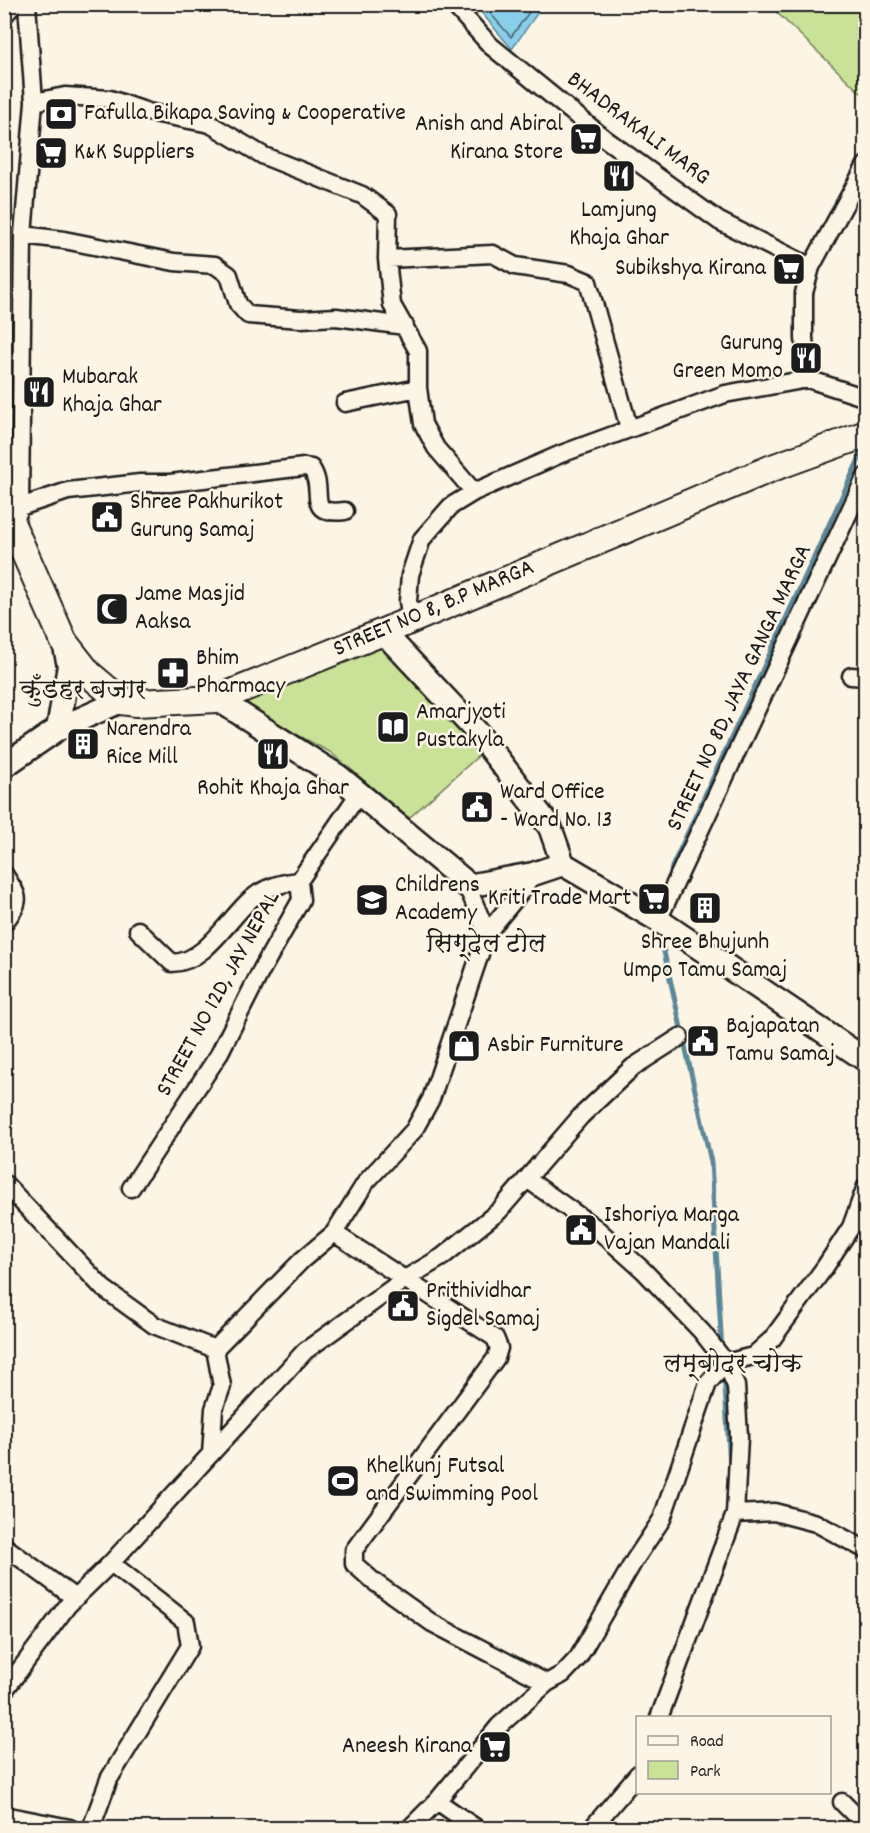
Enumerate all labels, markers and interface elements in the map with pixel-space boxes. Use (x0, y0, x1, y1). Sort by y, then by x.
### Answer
street label: BHADRAKALI MARG (559, 64, 717, 194)
bank icon: Fafulla Bikapa Saving & Cooperative (43, 96, 79, 132)
place label: Fafulla Bikapa Saving & Cooperative (84, 97, 406, 131)
place label: Anish and Abiral Kirana Store (415, 108, 563, 170)
supermarket icon: Anish and Abiral Kirana Store (568, 121, 604, 157)
supermarket icon: K&K Suppliers (33, 135, 69, 171)
place label: K&K Suppliers (74, 136, 195, 170)
restaurant icon: Lamjung Khaja Ghar (601, 158, 637, 194)
place label: Lamjung Khaja Ghar (569, 194, 669, 256)
supermarket icon: Subikshya Kirana (771, 251, 807, 287)
place label: Subikshya Kirana (615, 252, 767, 286)
place label: Gurung Green Momo (672, 327, 783, 389)
restaurant icon: Gurung Green Momo (788, 340, 824, 376)
place label: Mubarak Khaja Ghar (62, 361, 162, 423)
restaurant icon: Mubarak Khaja Ghar (21, 374, 57, 410)
place label: Shree Pakhurikot Gurung Samaj (130, 486, 283, 548)
public building icon: Shree Pakhurikot Gurung Samaj (89, 499, 125, 535)
street label: STREET NO 8D, JAYA GANGA MARGA (658, 539, 822, 837)
street label: STREET NO 8, B.P MARGA (328, 551, 540, 667)
place label: Jame Masjid Aaksa (135, 578, 245, 640)
mosque icon: Jame Masjid Aaksa (94, 591, 130, 627)
place label: Bhim Pharmacy (196, 642, 286, 704)
pharmacy icon: Bhim Pharmacy (155, 655, 191, 691)
district label: कुँडहर बजार (19, 673, 147, 710)
place label: Amarjyoti Pustakyla (416, 696, 506, 758)
library icon: Amarjyoti Pustakyla (375, 709, 411, 745)
place label: Narendra Rice Mill (106, 713, 192, 775)
building icon: Narendra Rice Mill (65, 726, 101, 762)
restaurant icon: Rohit Khaja Ghar (255, 736, 291, 772)
place label: Rohit Khaja Ghar (197, 772, 349, 806)
place label: Ward Office - Ward No. 13 (500, 776, 612, 838)
public building icon: Ward Office - Ward No. 13 (459, 789, 495, 825)
place label: Childrens Academy (395, 869, 480, 931)
supermarket icon: Kriti Trade Mart (636, 881, 672, 917)
school or university icon: Childrens Academy (354, 882, 390, 918)
place label: Kriti Trade Mart (488, 882, 631, 916)
street label: STREET NO 12D, JAY NEPAL (148, 885, 290, 1103)
building icon: Shree Bhujunh Umpo Tamu Samaj (687, 890, 723, 926)
place label: Shree Bhujunh Umpo Tamu Samaj (623, 926, 787, 988)
district label: सिग्देल टोल (426, 927, 546, 964)
place label: Bajapatan Tamu Samaj (726, 1010, 835, 1072)
public building icon: Bajapatan Tamu Samaj (685, 1023, 721, 1059)
shop icon: Asbir Furniture (446, 1028, 482, 1064)
place label: Asbir Furniture (487, 1029, 624, 1063)
place label: Ishoriya Marga Vajan Mandali (604, 1199, 740, 1261)
public building icon: Ishoriya Marga Vajan Mandali (563, 1212, 599, 1248)
place label: Prithividhar Sigdel Samaj (426, 1275, 540, 1337)
public building icon: Prithividhar Sigdel Samaj (385, 1288, 421, 1324)
district label: लम्बोदर चोक (663, 1347, 803, 1384)
place label: Khelkunj Futsal and Swimming Pool (366, 1450, 538, 1512)
sports icon: Khelkunj Futsal and Swimming Pool (325, 1463, 361, 1499)
legend (636, 1716, 831, 1794)
supermarket icon: Aneesh Kirana (477, 1729, 513, 1765)
place label: Aneesh Kirana (342, 1730, 473, 1764)
text: Road (690, 1730, 724, 1755)
text: Park (690, 1760, 721, 1785)

